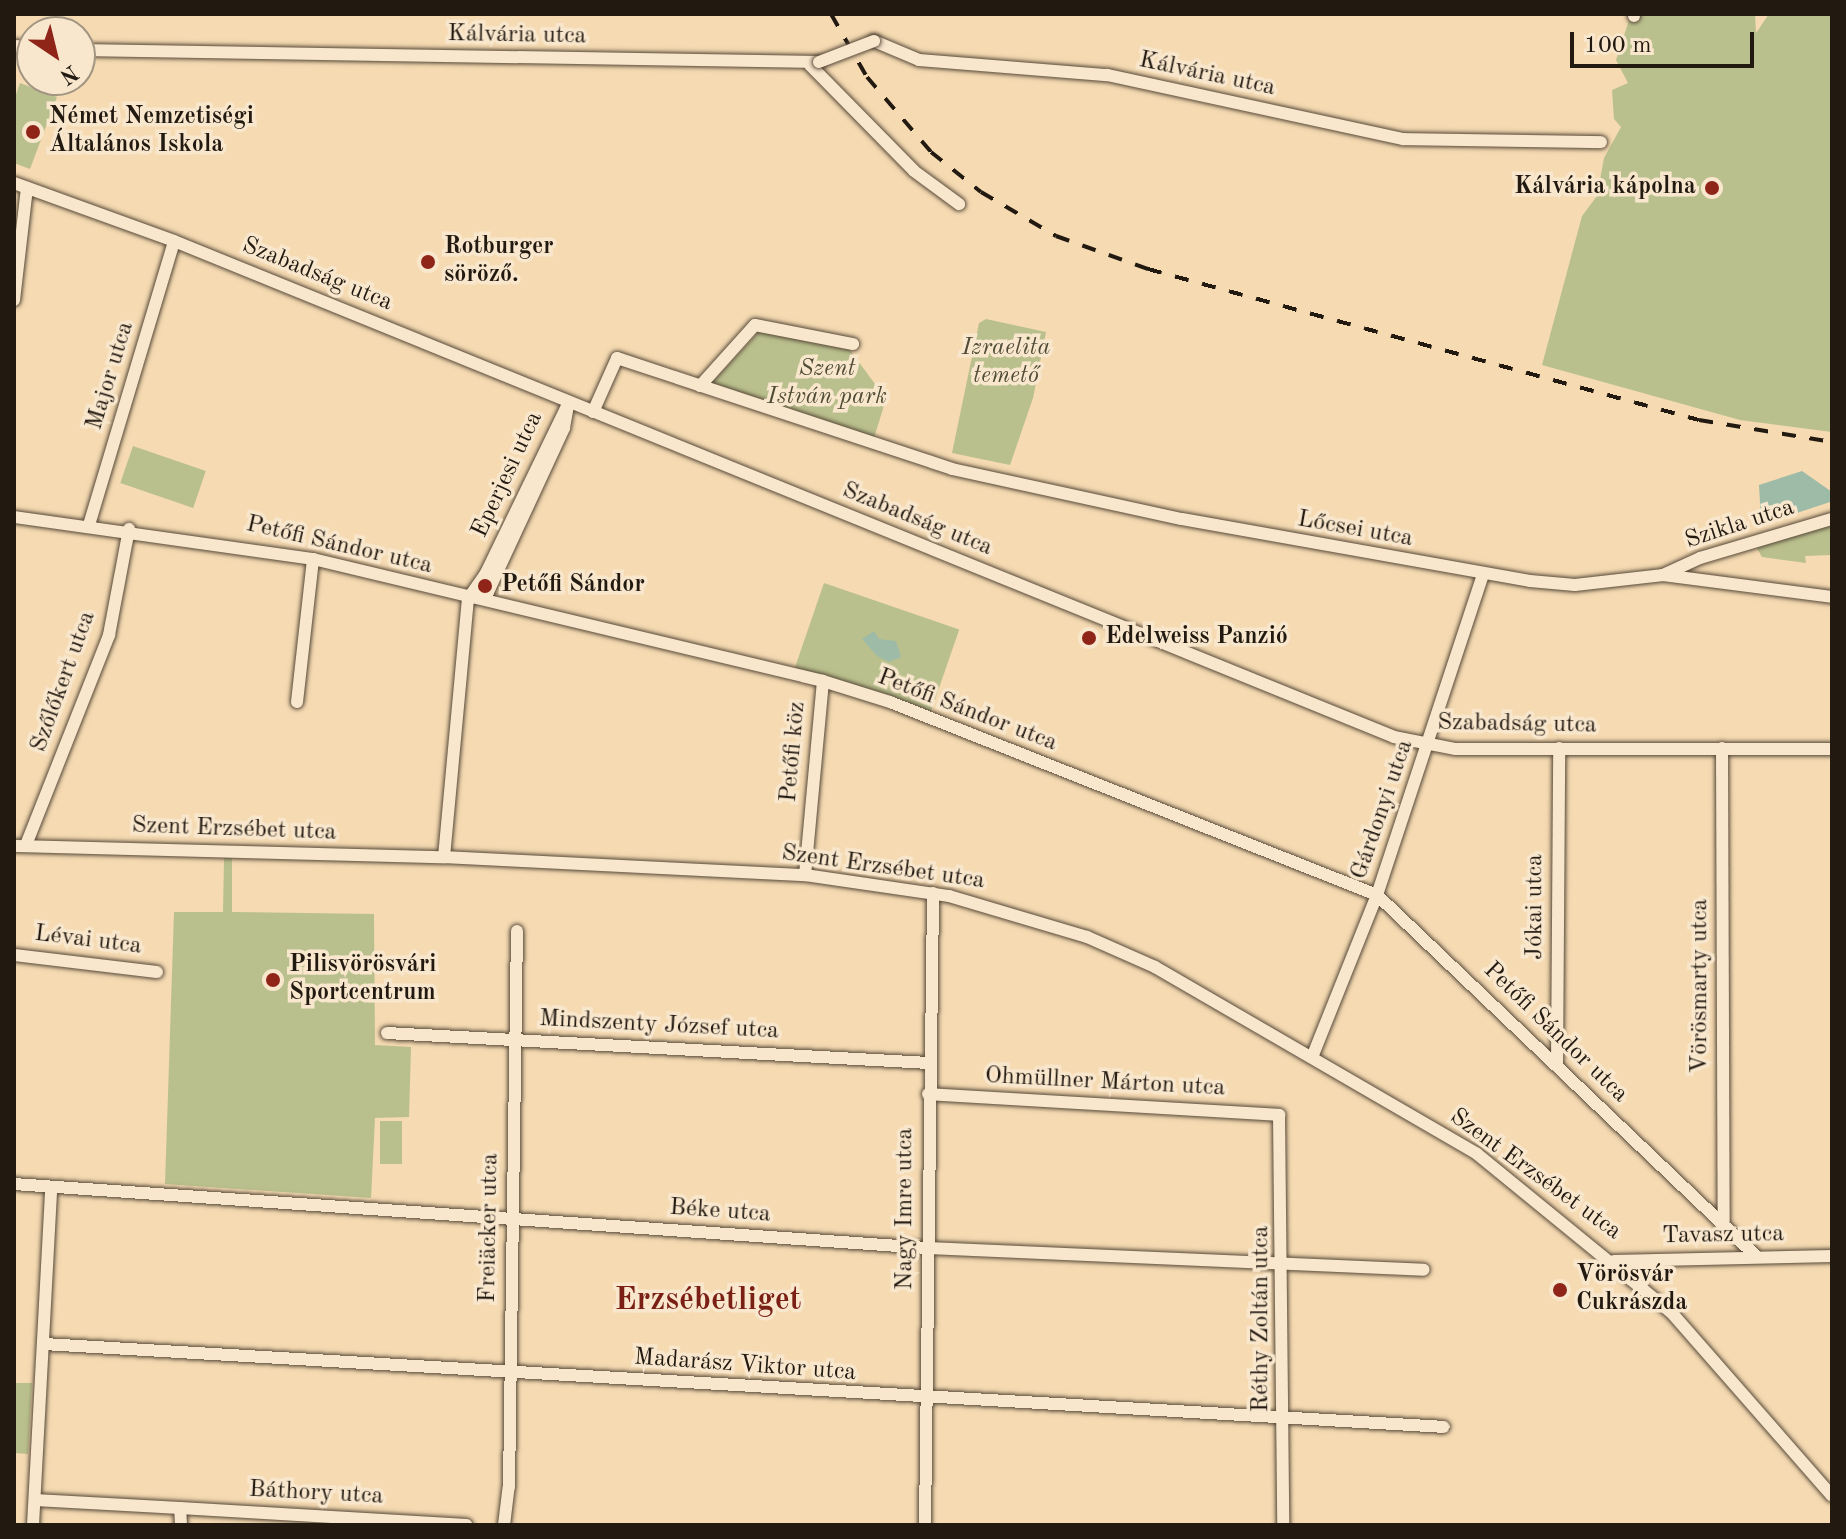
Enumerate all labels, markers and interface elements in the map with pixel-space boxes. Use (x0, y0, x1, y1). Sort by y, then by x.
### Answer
north arrow (16, 16, 96, 96)
scale bar (1574, 16, 1758, 66)
street label: Kálvária utca (447, 20, 587, 52)
text: 100 m (1584, 34, 1652, 58)
street label: Kálvária utca (1136, 46, 1278, 104)
text: N (55, 60, 82, 88)
place label: Német Nemzetiségi Általános Iskola (49, 104, 254, 160)
marker: Német Nemzetiségi Általános Iskola (24, 123, 42, 141)
place label: Kálvária kápolna (1514, 174, 1696, 202)
marker: Kálvária kápolna (1703, 179, 1721, 197)
street label: Szabadság utca (238, 232, 396, 318)
place label: Rotburger söröző. (444, 234, 554, 290)
marker: Rotburger söröző. (419, 253, 437, 271)
street label: Major utca (81, 318, 141, 434)
park label: Izraelita temető (962, 335, 1050, 391)
park label: Szent István park (767, 356, 887, 412)
street label: Eperjesi utca (466, 407, 550, 543)
street label: Szabadság utca (838, 477, 996, 563)
street label: Szikla utca (1682, 494, 1798, 556)
street label: Lőcsei utca (1295, 506, 1415, 554)
street label: Petőfi Sándor utca (243, 511, 435, 581)
place label: Petőfi Sándor (501, 572, 645, 600)
marker: Petőfi Sándor (476, 577, 494, 595)
street label: Szőlőkert utca (25, 608, 103, 756)
place label: Edelweiss Panzió (1105, 624, 1288, 652)
marker: Edelweiss Panzió (1080, 629, 1098, 647)
street label: Petőfi Sándor utca (873, 663, 1061, 759)
street label: Petőfi köz (775, 701, 813, 803)
street label: Szabadság utca (1437, 709, 1597, 741)
street label: Gárdonyi utca (1346, 736, 1420, 884)
street label: Szent Erzsébet utca (131, 812, 337, 848)
street label: Szent Erzsébet utca (780, 839, 986, 897)
street label: Jókai utca (1522, 854, 1550, 960)
street label: Vörösmarty utca (1687, 899, 1715, 1073)
street label: Lévai utca (33, 920, 143, 962)
place label: Pilisvörösvári Sportcentrum (289, 952, 436, 1008)
street label: Petőfi Sándor utca (1477, 957, 1633, 1109)
marker: Pilisvörösvári Sportcentrum (264, 971, 282, 989)
street label: Mindszenty József utca (538, 1005, 780, 1047)
street label: Ohmüllner Márton utca (984, 1062, 1226, 1104)
street label: Szent Erzsébet utca (1444, 1103, 1626, 1247)
street label: Nagy Imre utca (892, 1128, 920, 1290)
street label: Freiäcker utca (474, 1153, 506, 1303)
street label: Béke utca (668, 1194, 772, 1230)
street label: Tavasz utca (1662, 1221, 1784, 1251)
street label: Réthy Zoltán utca (1248, 1226, 1276, 1412)
place label: Vörösvár Cukrászda (1576, 1262, 1688, 1318)
marker: Vörösvár Cukrászda (1551, 1281, 1569, 1299)
district label: Erzsébetliget (614, 1282, 802, 1320)
street label: Madarász Viktor utca (633, 1344, 857, 1388)
street label: Báthory utca (248, 1476, 384, 1512)

